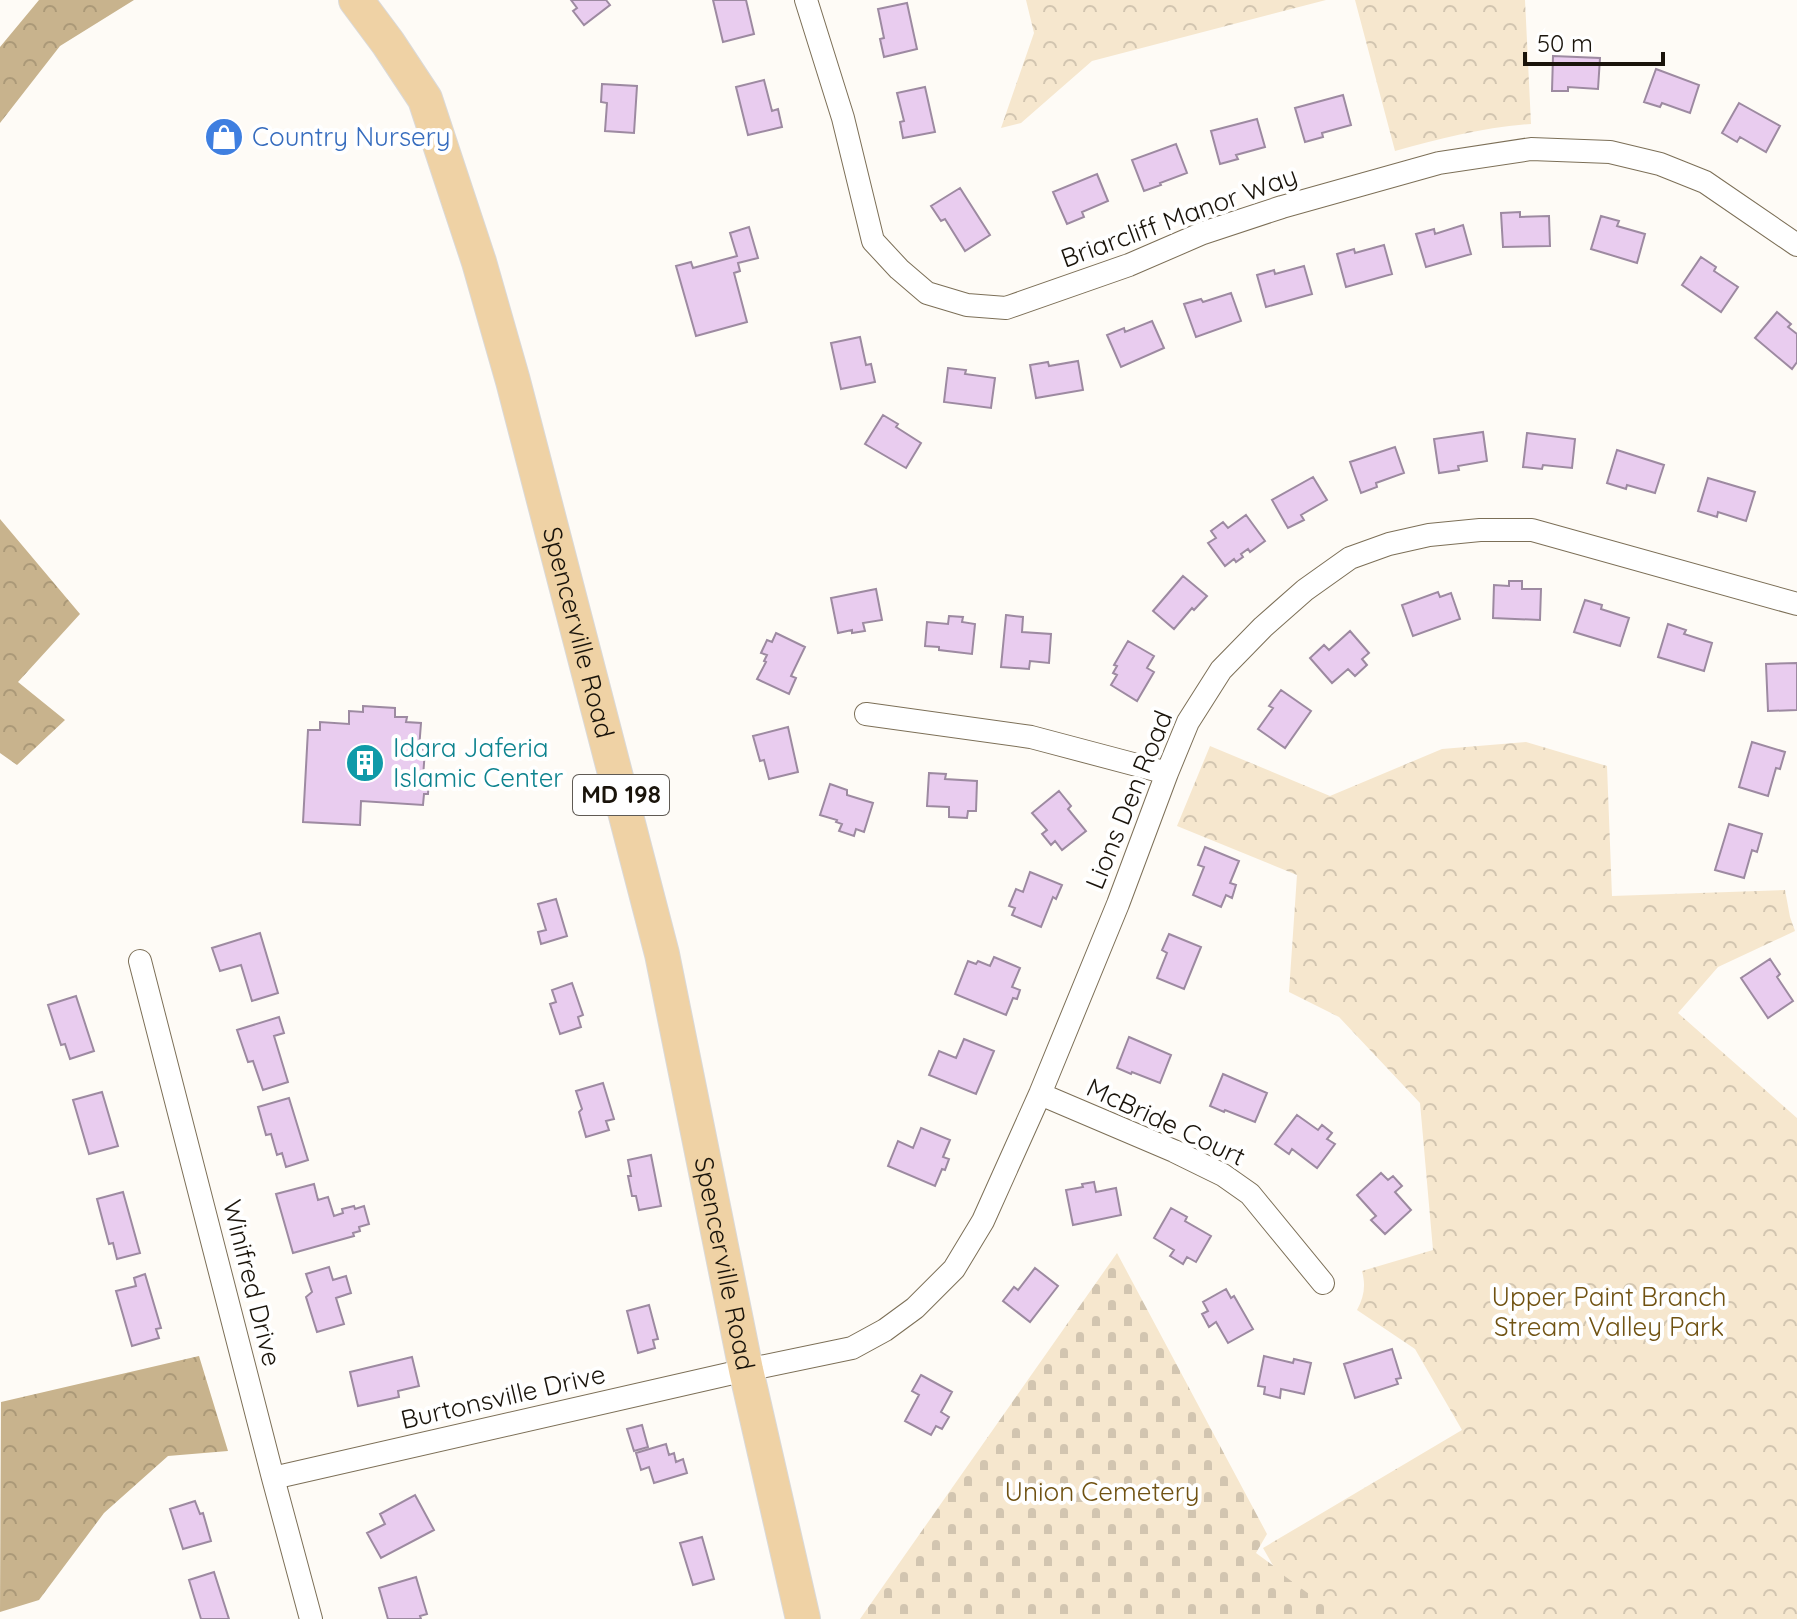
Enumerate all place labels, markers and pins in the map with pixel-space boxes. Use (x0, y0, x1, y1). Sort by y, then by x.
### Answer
shop icon: Country Nursery (203, 116, 245, 158)
place label: Country Nursery (252, 120, 451, 153)
place label: Idara Jaferia Islamic Center (393, 731, 563, 794)
building icon: Idara Jaferia Islamic Center (344, 742, 386, 784)

